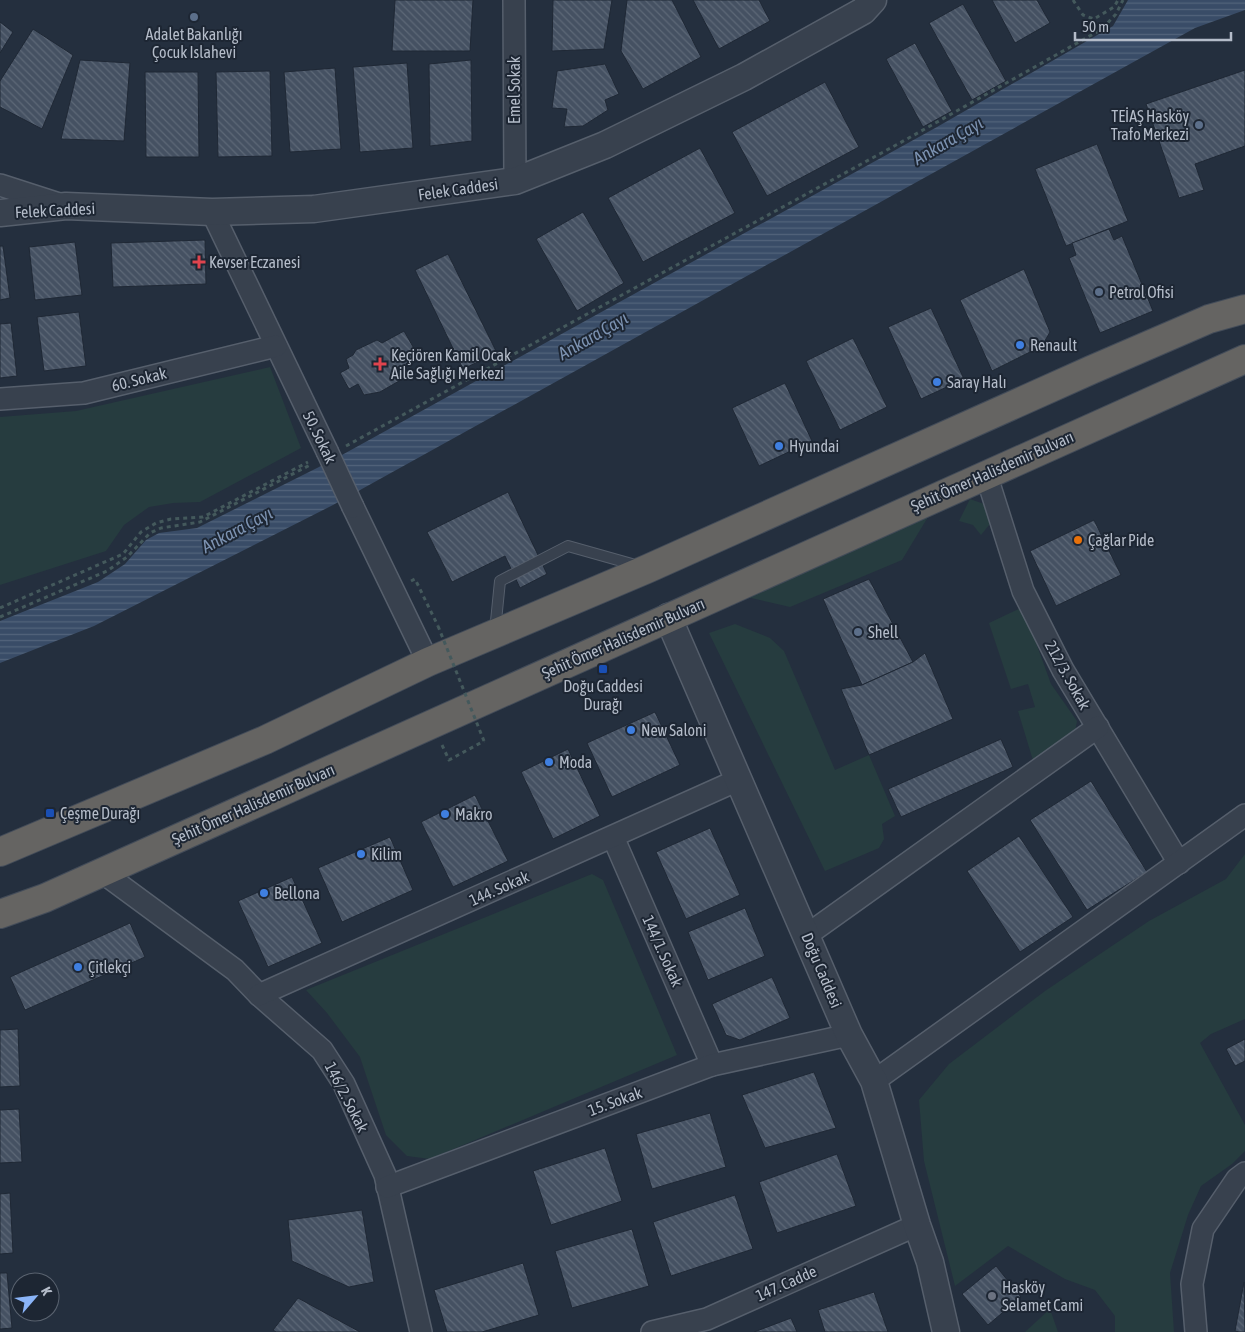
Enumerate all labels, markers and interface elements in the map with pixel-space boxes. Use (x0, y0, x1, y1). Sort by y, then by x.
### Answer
scale bar (1075, 10, 1231, 42)
marker: Adalet Bakanlığı Çocuk Islahevi (188, 11, 200, 23)
text: 50 m (1082, 18, 1109, 35)
place label: Adalet Bakanlığı Çocuk Islahevi (146, 25, 242, 62)
street label: Emel Sokak (505, 56, 523, 124)
place label: TEİAŞ Hasköy Trafo Merkezi (1111, 107, 1189, 143)
water label: Ankara Çayı (908, 112, 986, 169)
marker: TEİAŞ Hasköy Trafo Merkezi (1193, 119, 1205, 131)
street label: Felek Caddesi (417, 174, 499, 204)
street label: Felek Caddesi (14, 199, 96, 221)
place label: Kevser Eczanesi (209, 253, 300, 271)
marker: Kevser Eczanesi (193, 256, 205, 268)
place label: Petrol Ofisi (1109, 283, 1174, 301)
marker: Petrol Ofisi (1093, 286, 1105, 298)
water label: Ankara Çayı (553, 307, 631, 364)
place label: Renault (1030, 336, 1077, 354)
marker: Renault (1014, 339, 1026, 351)
place label: Keçiören Kamil Ocak Aile Sağlığı Merkezi (391, 346, 511, 383)
marker: Keçiören Kamil Ocak Aile Sağlığı Merkezi (373, 357, 387, 371)
street label: 60. Sokak (110, 364, 168, 394)
place label: Saray Halı (947, 373, 1006, 392)
marker: Saray Halı (931, 376, 943, 388)
street label: 50. Sokak (300, 408, 340, 466)
street label: Şehit Ömer Halisdemir Bulvarı (908, 427, 1077, 516)
place label: Hyundai (789, 437, 839, 456)
marker: Hyundai (773, 440, 785, 452)
water label: Ankara Çayı (197, 502, 276, 557)
place label: Çağlar Pide (1088, 531, 1154, 550)
marker: Çağlar Pide (1072, 534, 1084, 546)
street label: Şehit Ömer Halisdemir Bulvarı (539, 594, 708, 683)
place label: Shell (868, 623, 899, 641)
marker: Shell (852, 626, 864, 638)
street label: 212/3. Sokak (1042, 637, 1094, 713)
marker: Doğu Caddesi Durağı (597, 663, 609, 675)
place label: Doğu Caddesi Durağı (563, 677, 643, 714)
place label: New Saloni (641, 721, 707, 739)
marker: New Saloni (625, 724, 637, 736)
place label: Moda (559, 753, 592, 771)
marker: Moda (543, 756, 555, 768)
street label: Şehit Ömer Halisdemir Bulvarı (169, 760, 338, 849)
place label: Çeşme Durağı (60, 804, 140, 823)
place label: Makro (455, 805, 492, 823)
marker: Çeşme Durağı (44, 807, 56, 819)
marker: Makro (439, 808, 451, 820)
place label: Kilim (371, 845, 402, 863)
marker: Kilim (355, 848, 367, 860)
street label: 144. Sokak (466, 867, 532, 909)
place label: Bellona (274, 884, 320, 902)
marker: Bellona (258, 887, 270, 899)
street label: 144/1. Sokak (639, 912, 687, 990)
street label: Doğu Caddesi (797, 930, 846, 1011)
place label: Çitlekçi (88, 958, 131, 977)
marker: Çitlekçi (72, 961, 84, 973)
street label: 146/2. Sokak (322, 1059, 372, 1135)
street label: 15. Sokak (586, 1083, 644, 1119)
street label: 147. Cadde (753, 1262, 819, 1304)
north arrow (10, 1272, 60, 1322)
place label: Hasköy Selamet Cami (1002, 1278, 1083, 1314)
text: K (38, 1284, 55, 1298)
marker: Hasköy Selamet Cami (986, 1290, 998, 1302)

